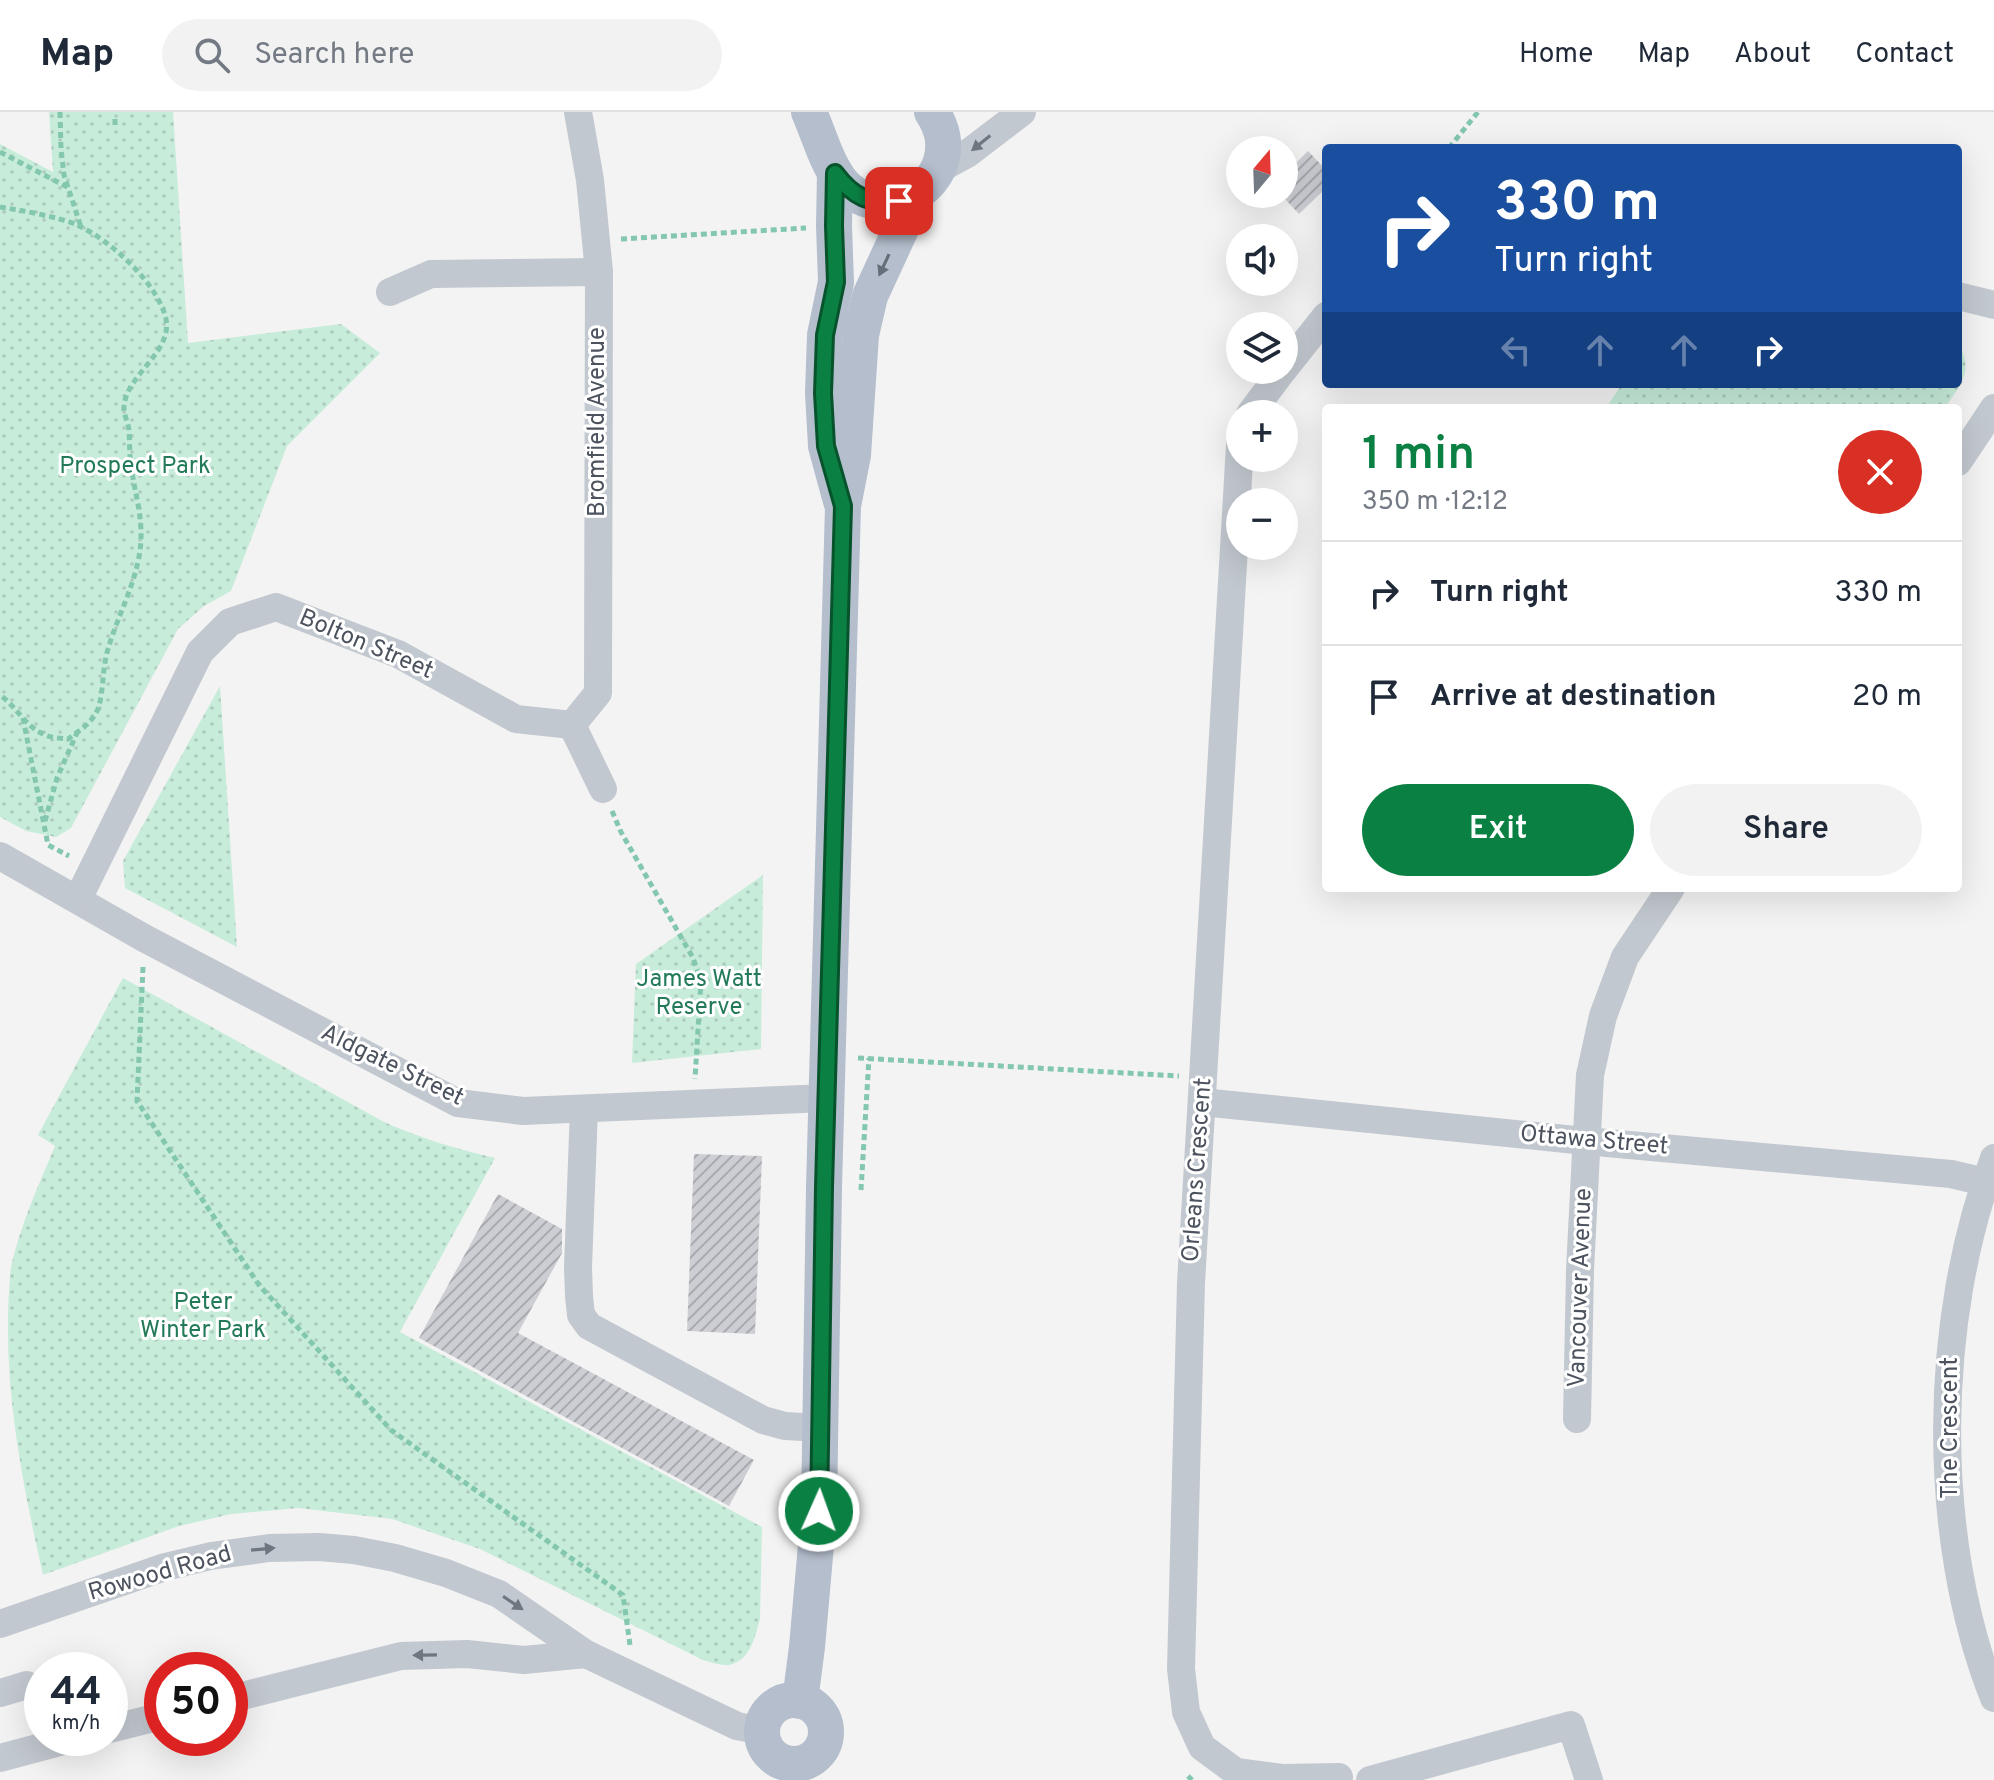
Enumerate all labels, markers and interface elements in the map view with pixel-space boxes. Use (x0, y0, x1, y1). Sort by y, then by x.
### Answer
search box (162, 19, 722, 91)
text: Map (40, 31, 114, 80)
icon: search (190, 33, 234, 77)
text: Search here (254, 37, 414, 74)
text: Home (1519, 37, 1593, 73)
text: Map (1637, 37, 1690, 73)
text: About (1734, 37, 1811, 73)
text: Contact (1855, 37, 1954, 73)
one-way arrow (971, 134, 991, 150)
north arrow (1226, 136, 1298, 208)
map controls (1226, 136, 1298, 560)
pin (865, 167, 933, 235)
text: 330 m (1494, 170, 1660, 240)
icon: right (1362, 176, 1466, 280)
icon: arrive (877, 179, 921, 223)
button: sound (1226, 224, 1298, 296)
text: Turn right (1494, 239, 1653, 285)
one-way arrow (877, 253, 891, 277)
button: layers (1226, 312, 1298, 384)
street label: Bromfield Avenue (583, 327, 613, 517)
icon: left (1494, 328, 1538, 372)
icon: ahead (1578, 328, 1622, 372)
icon: ahead (1662, 328, 1706, 372)
icon: right (1746, 328, 1790, 372)
button: + (1226, 400, 1298, 472)
text: 1 min (1362, 426, 1475, 486)
button: close (1838, 430, 1922, 514)
park label: Prospect Park (59, 452, 211, 482)
text: 350 m · 12:12 (1362, 486, 1508, 519)
button: − (1226, 488, 1298, 560)
icon: right (1362, 571, 1406, 615)
text: Turn right (1430, 575, 1568, 612)
text: 330 m (1834, 575, 1922, 612)
street label: Bolton Street (294, 603, 438, 687)
icon: arrive (1362, 675, 1406, 719)
text: Arrive at destination (1430, 679, 1716, 716)
text: 20 m (1852, 679, 1922, 716)
button: Exit (1362, 784, 1634, 876)
button: Share (1650, 784, 1922, 876)
park label: James Watt Reserve (636, 965, 762, 1023)
street label: Aldgate Street (316, 1018, 468, 1114)
street label: Orleans Crescent (1177, 1077, 1219, 1263)
street label: Ottawa Street (1519, 1120, 1669, 1162)
street label: Vancouver Avenue (1563, 1188, 1599, 1388)
park label: Peter Winter Park (140, 1288, 266, 1346)
street label: The Crescent (1936, 1357, 1966, 1499)
position arrow (777, 1469, 861, 1553)
street label: Rowood Road (85, 1539, 235, 1609)
one-way arrow (251, 1542, 276, 1555)
one-way arrow (502, 1595, 523, 1610)
one-way arrow (412, 1649, 437, 1662)
speed limit sign: 50 (144, 1652, 248, 1756)
text: 44 (50, 1669, 102, 1719)
text: km/h (52, 1711, 100, 1737)

